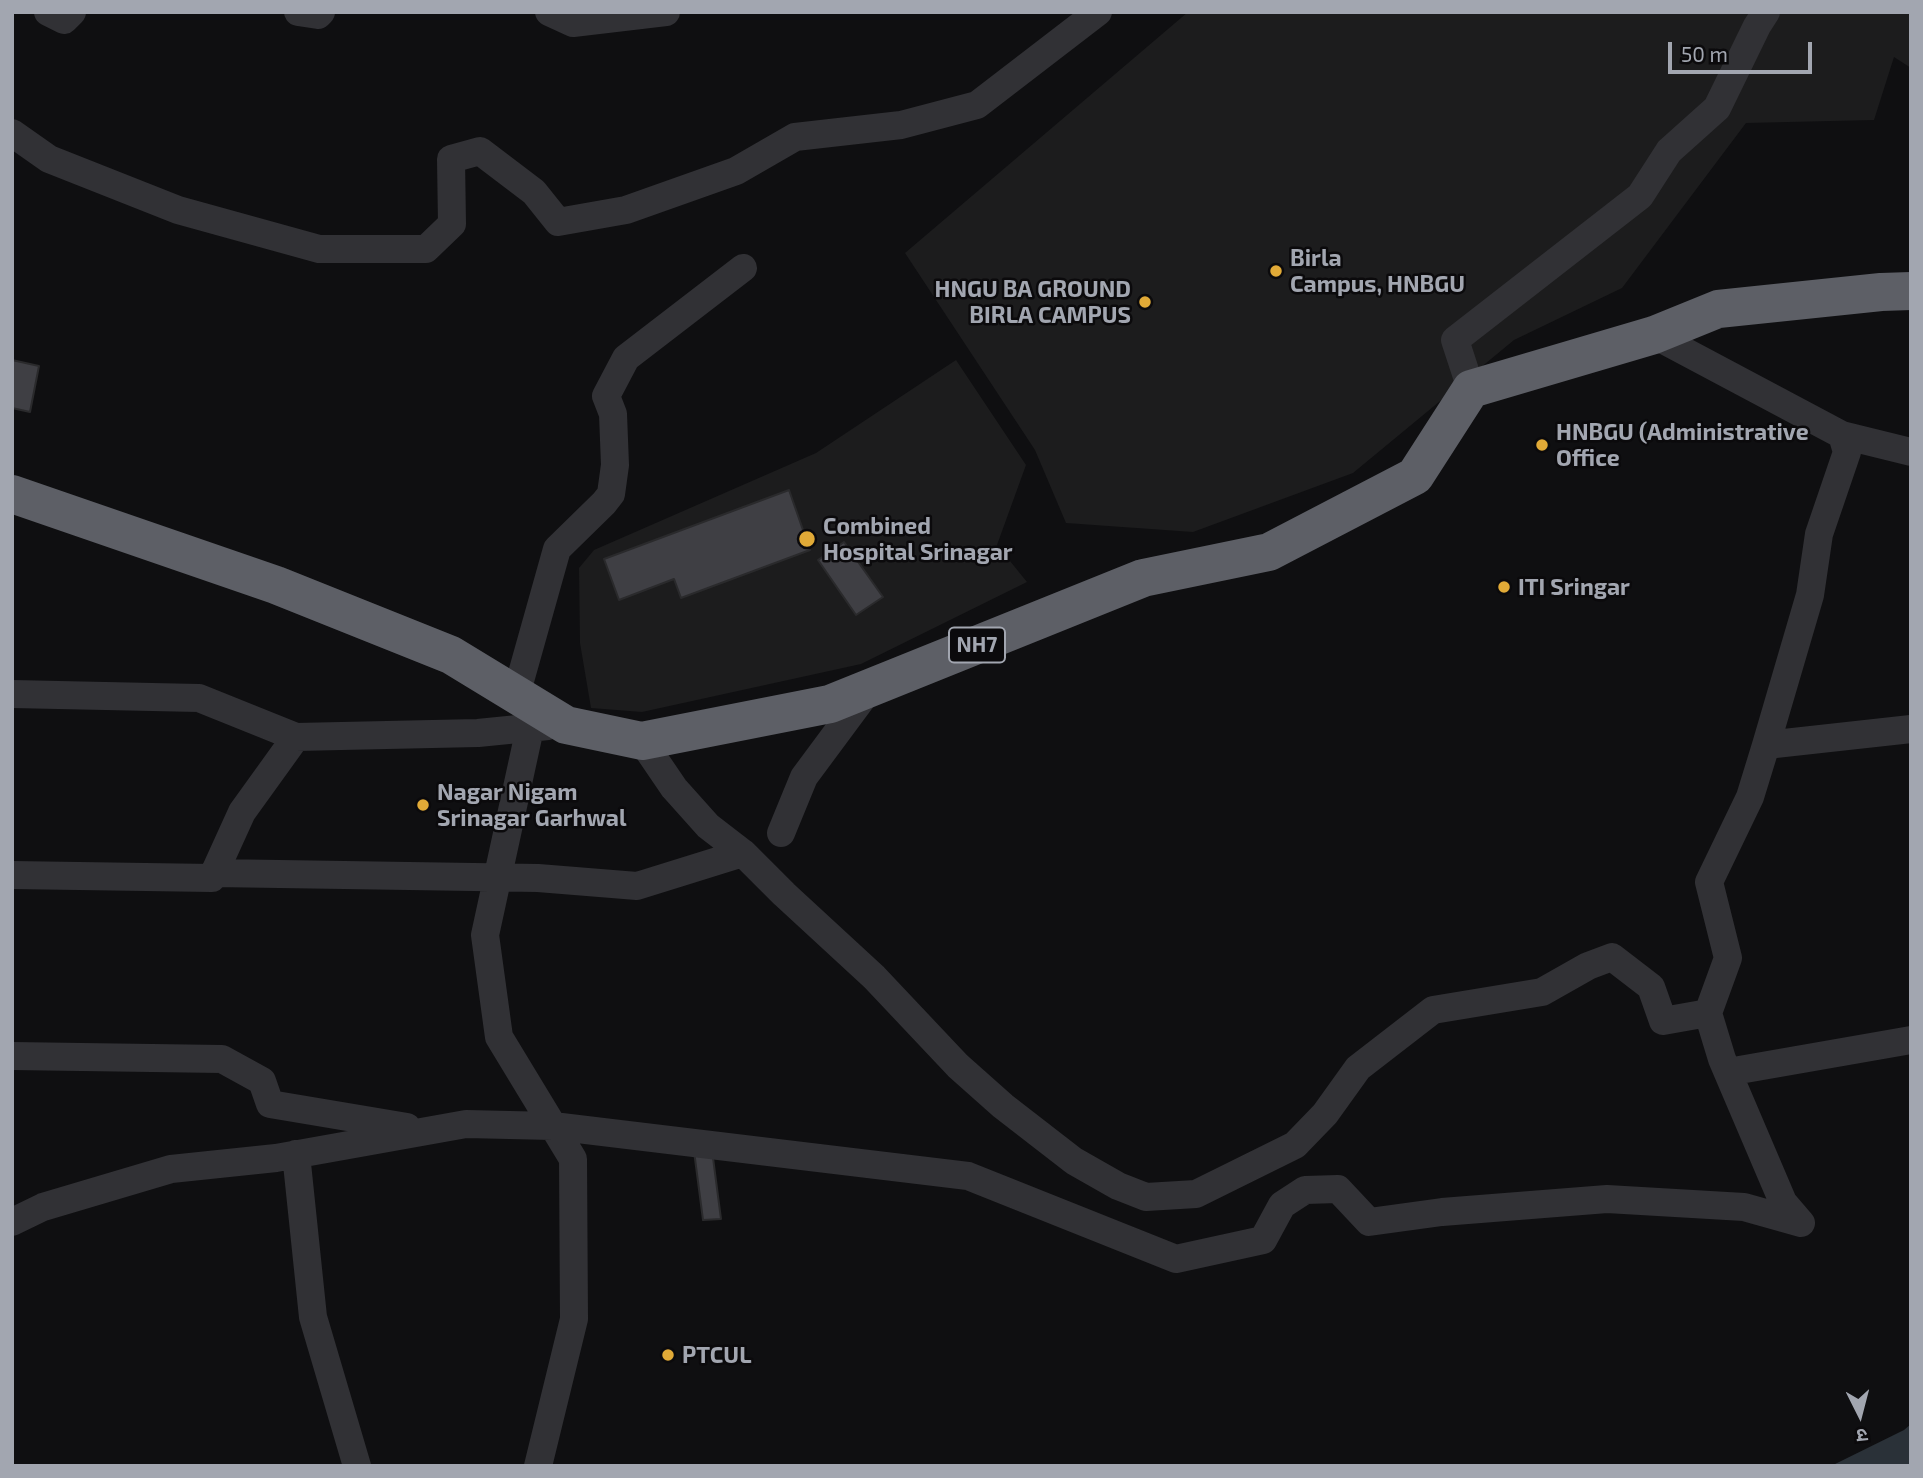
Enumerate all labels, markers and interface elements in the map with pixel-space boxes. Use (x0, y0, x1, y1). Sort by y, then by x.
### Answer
scale bar (1671, 28, 1814, 72)
text: 50 m (1681, 41, 1728, 66)
place label: Birla Campus, HNBGU (1290, 244, 1465, 298)
marker: Birla Campus, HNBGU (1268, 263, 1284, 279)
place label: HNGU BA GROUND BIRLA CAMPUS (934, 275, 1131, 329)
marker: HNGU BA GROUND BIRLA CAMPUS (1137, 294, 1153, 310)
place label: HNBGU (Administrative Office (1556, 418, 1809, 472)
marker: HNBGU (Administrative Office (1534, 437, 1550, 453)
place label: Combined Hospital Srinagar (823, 512, 1013, 566)
marker: Combined Hospital Srinagar (797, 529, 817, 549)
place label: ITI Sringar (1518, 573, 1630, 601)
marker: ITI Sringar (1496, 579, 1512, 595)
road number: NH7 (949, 628, 1005, 662)
place label: Nagar Nigam Srinagar Garhwal (437, 778, 626, 832)
marker: Nagar Nigam Srinagar Garhwal (415, 797, 431, 813)
place label: PTCUL (682, 1341, 751, 1369)
marker: PTCUL (660, 1347, 676, 1363)
north arrow (1825, 1380, 1895, 1450)
text: उ (1856, 1424, 1869, 1448)

